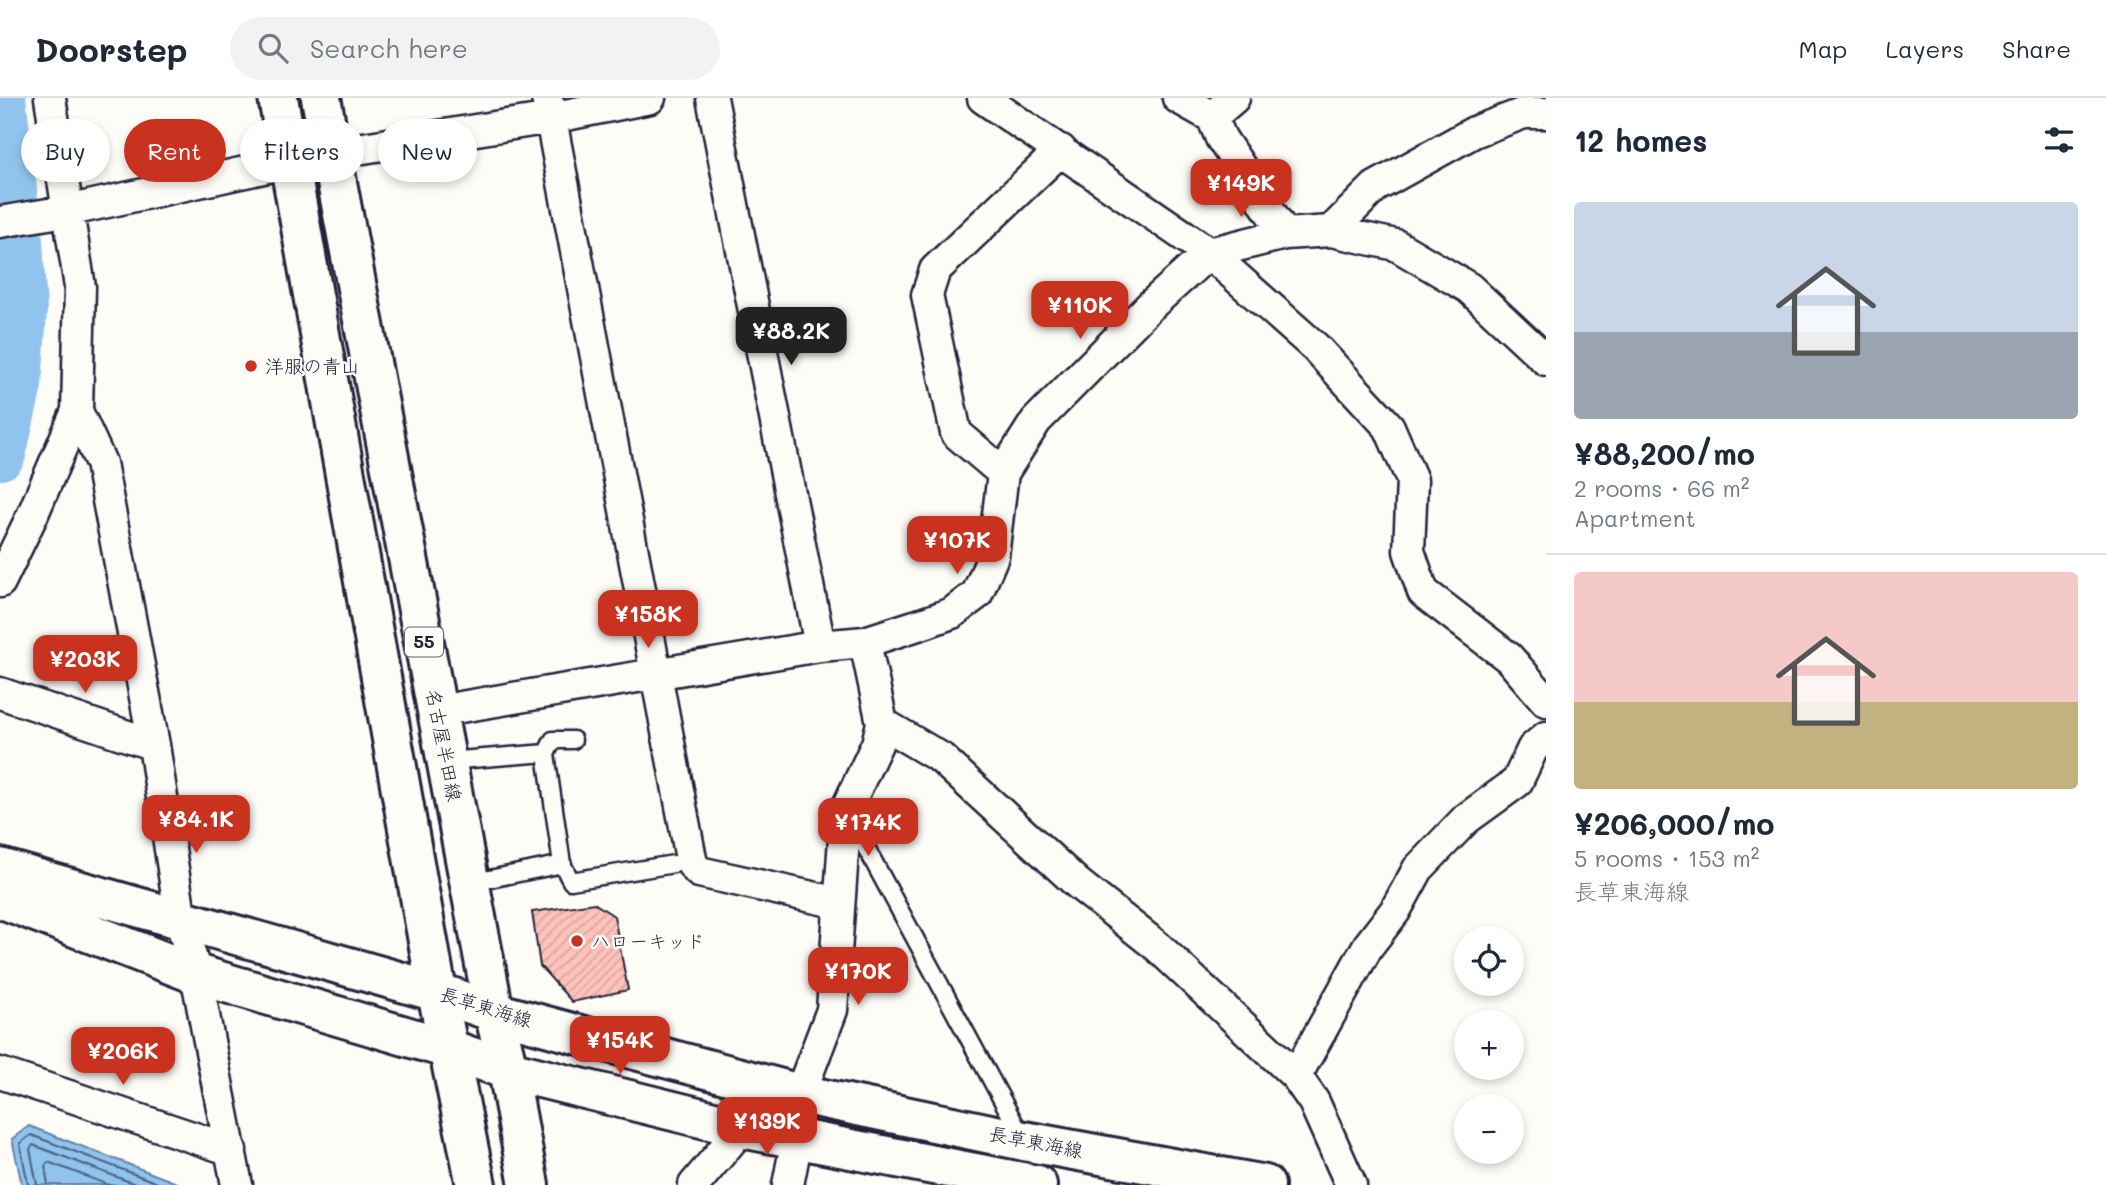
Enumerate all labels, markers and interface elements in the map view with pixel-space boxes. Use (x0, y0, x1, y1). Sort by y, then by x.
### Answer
search box (230, 17, 720, 80)
text: Doorstep (35, 27, 188, 70)
icon: search (254, 29, 292, 67)
text: Search here (310, 31, 468, 65)
text: Map (1799, 33, 1847, 64)
text: Layers (1885, 33, 1964, 64)
text: Share (2002, 33, 2071, 64)
chip: Buy (21, 119, 110, 182)
chip: Rent (124, 119, 226, 182)
chip: Filters (240, 119, 364, 182)
chip: New (378, 119, 477, 182)
text: 12 homes (1574, 120, 1707, 160)
icon: filters (2040, 121, 2078, 159)
pin: ¥149K (1192, 159, 1290, 219)
text: ¥149K (1207, 167, 1275, 197)
icon: home (1763, 248, 1889, 374)
pin: ¥110K (1031, 282, 1129, 341)
text: ¥110K (1047, 289, 1113, 319)
pin: ¥88.2K (734, 308, 848, 367)
text: ¥88.2K (752, 315, 830, 345)
place label: 洋服の青山 (265, 353, 360, 378)
marker: 洋服の青山 (243, 358, 259, 374)
text: ¥88,200/mo (1574, 433, 1755, 473)
text: 2 rooms · 66 m² (1574, 473, 1749, 503)
text: Apartment (1574, 503, 1696, 533)
pin: ¥107K (908, 517, 1006, 576)
text: ¥107K (923, 524, 991, 554)
pin: ¥158K (599, 590, 697, 650)
text: ¥158K (614, 598, 682, 628)
icon: home (1763, 618, 1889, 744)
road number: 55 (405, 628, 443, 656)
pin: ¥203K (36, 636, 134, 695)
text: ¥203K (49, 643, 121, 673)
street label: 名古屋半田線 (421, 687, 468, 803)
pin: ¥84.1K (139, 796, 253, 855)
pin: ¥174K (819, 798, 917, 858)
text: ¥84.1K (158, 803, 234, 833)
text: ¥206,000/mo (1574, 803, 1775, 843)
text: ¥174K (834, 806, 902, 836)
text: 5 rooms · 153 m² (1574, 843, 1759, 873)
text: 長草東海線 (1574, 876, 1689, 906)
map controls (1454, 926, 1524, 1164)
button: locate (1454, 926, 1524, 996)
place label: ハローキッド (591, 928, 705, 953)
marker: ハローキッド (569, 933, 585, 949)
pin: ¥170K (809, 948, 907, 1007)
text: ¥170K (824, 955, 892, 985)
street label: 長草東海線 (437, 981, 535, 1032)
button: + (1454, 1010, 1524, 1080)
pin: ¥154K (571, 1016, 669, 1076)
text: ¥154K (586, 1024, 654, 1054)
pin: ¥206K (74, 1028, 172, 1087)
text: ¥206K (87, 1035, 159, 1065)
button: − (1454, 1094, 1524, 1164)
pin: ¥139K (718, 1098, 816, 1157)
text: ¥139K (733, 1105, 801, 1135)
street label: 長草東海線 (987, 1120, 1085, 1163)

